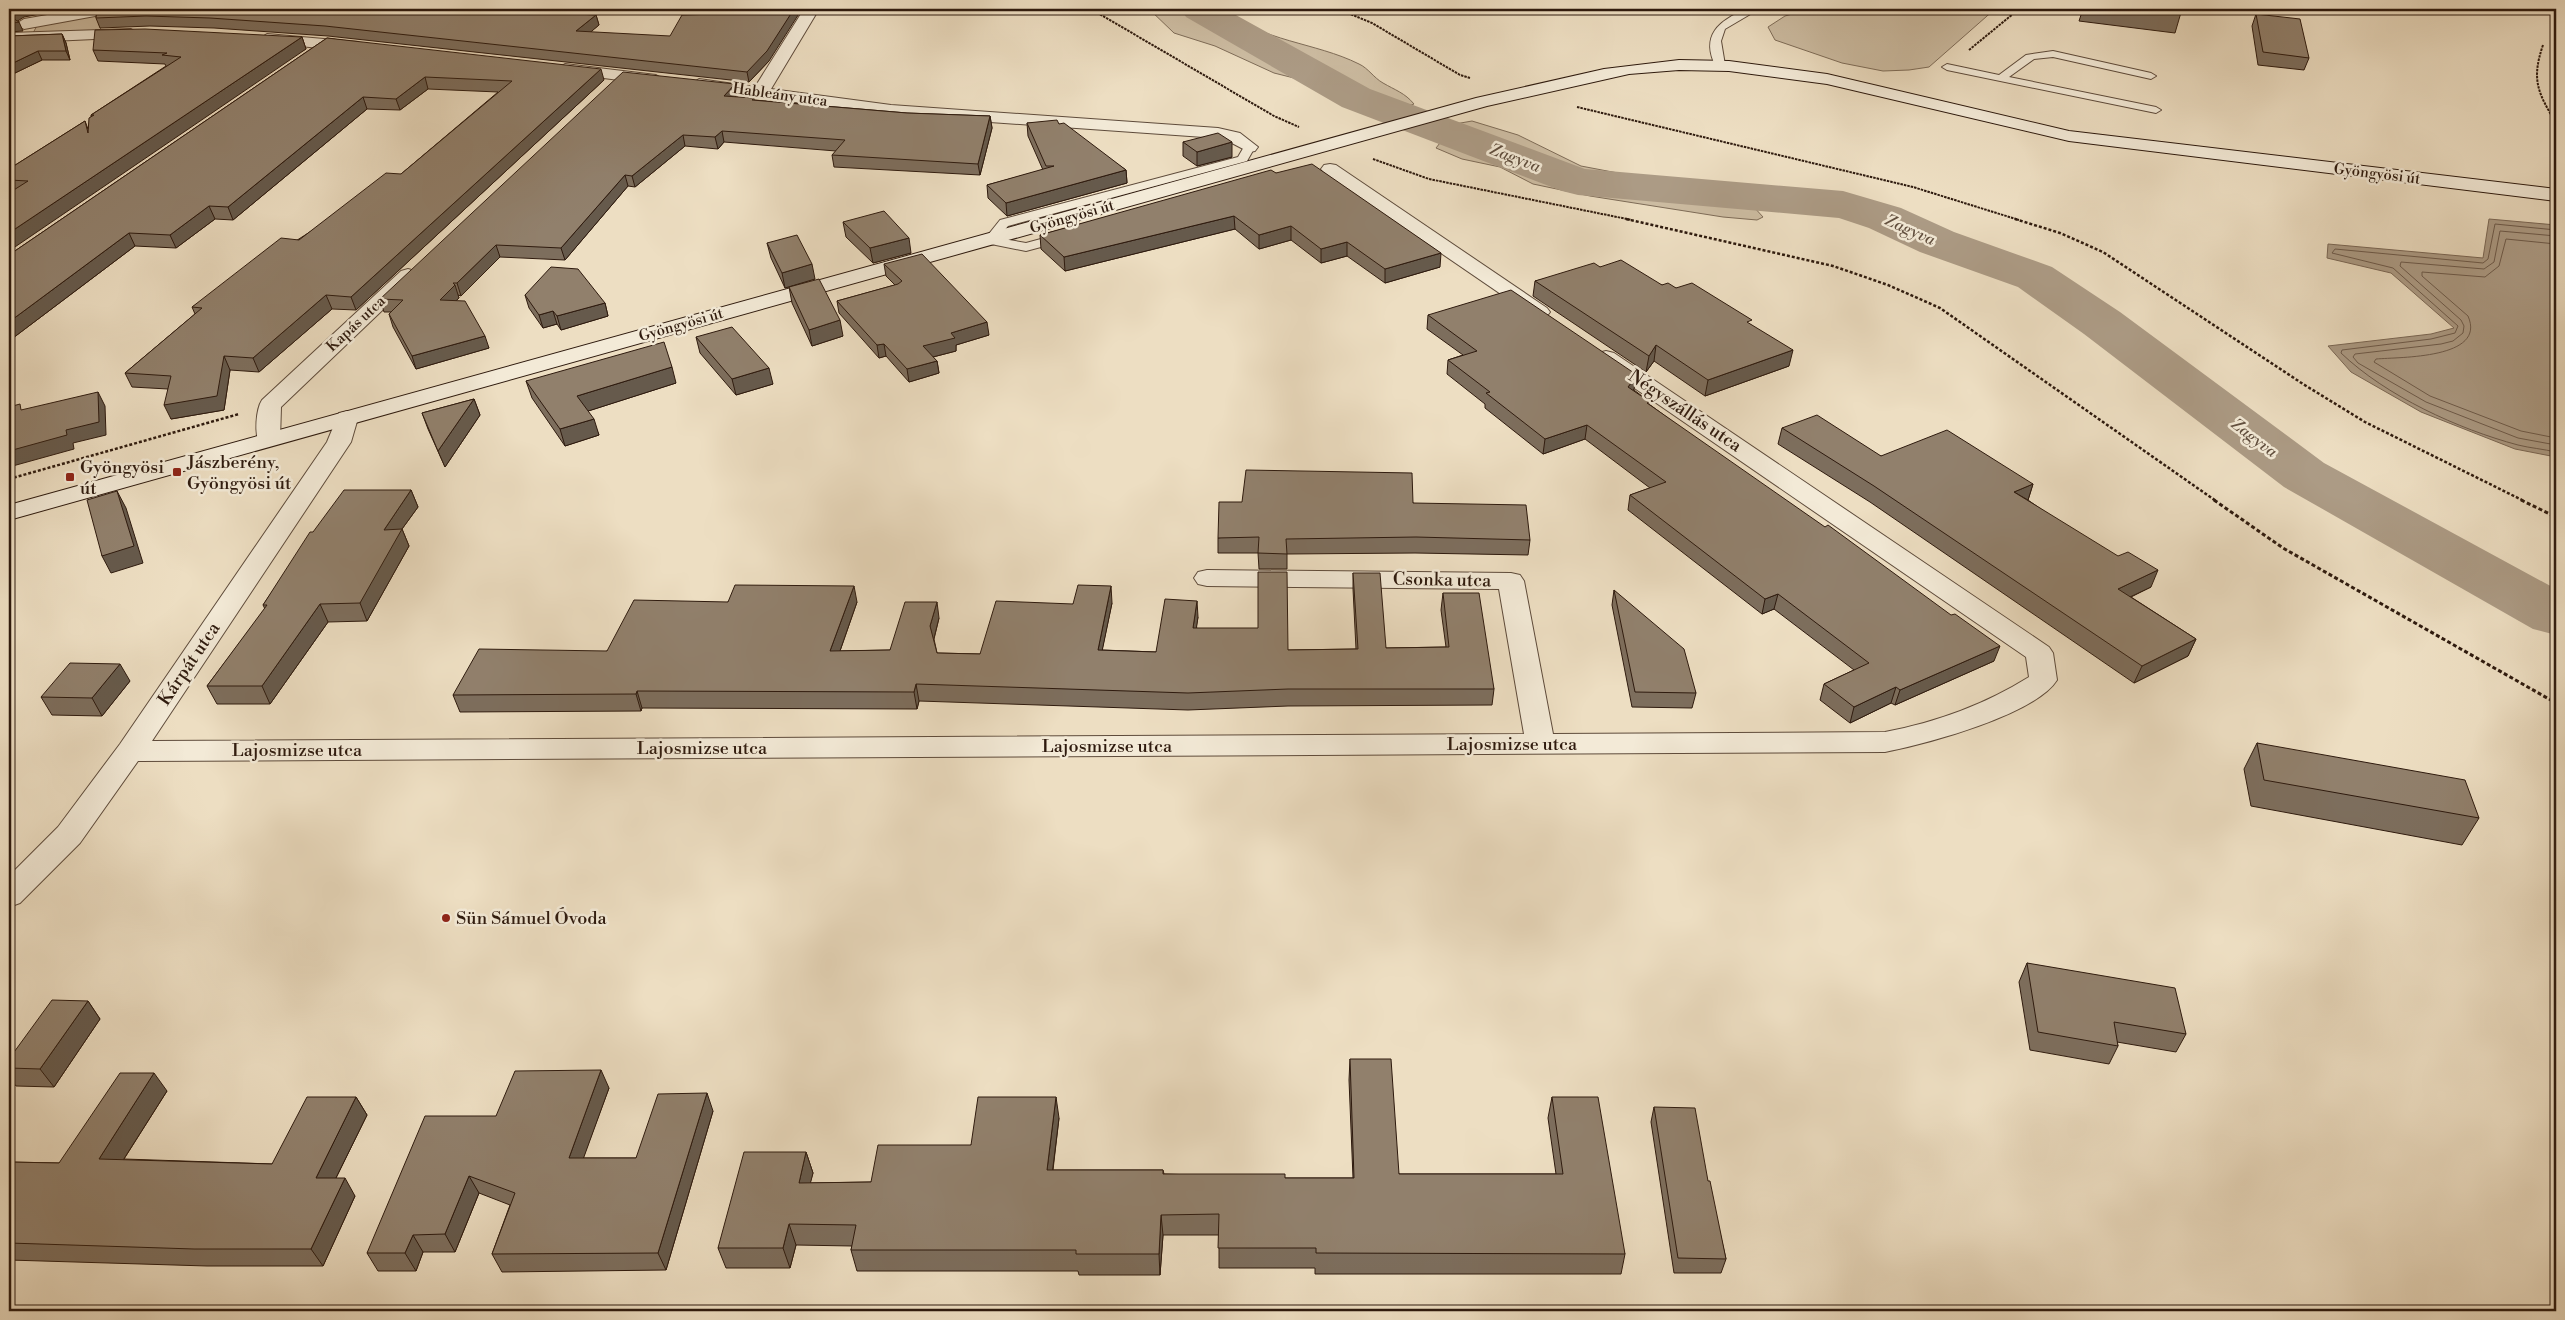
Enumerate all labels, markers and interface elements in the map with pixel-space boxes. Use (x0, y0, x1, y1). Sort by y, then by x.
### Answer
street label: Hableány utca (731, 79, 829, 111)
water label: Zagyva (1487, 139, 1543, 177)
street label: Gyöngyösi út (2333, 159, 2422, 189)
street label: Gyöngyösi út (1028, 196, 1117, 238)
water label: Zagyva (1882, 210, 1938, 250)
street label: Kapás utca (323, 292, 390, 356)
street label: Gyöngyösi út (637, 304, 726, 346)
street label: Négyszállás utca (1624, 365, 1747, 458)
water label: Zagyva (2227, 414, 2281, 462)
place label: Jászberény, Gyöngyösi út (186, 451, 292, 495)
place label: Gyöngyösi út (80, 456, 164, 500)
marker: Jászberény, Gyöngyösi út (171, 466, 183, 478)
marker: Gyöngyösi út (64, 471, 76, 483)
street label: Csonka utca (1393, 568, 1492, 592)
street label: Kárpát utca (153, 617, 226, 710)
street label: Lajosmizse utca (1447, 733, 1578, 756)
street label: Lajosmizse utca (1042, 735, 1173, 758)
street label: Lajosmizse utca (637, 737, 768, 760)
street label: Lajosmizse utca (232, 739, 363, 762)
place label: Sün Sámuel Óvoda (456, 907, 608, 930)
marker: Sün Sámuel Óvoda (440, 912, 452, 924)

